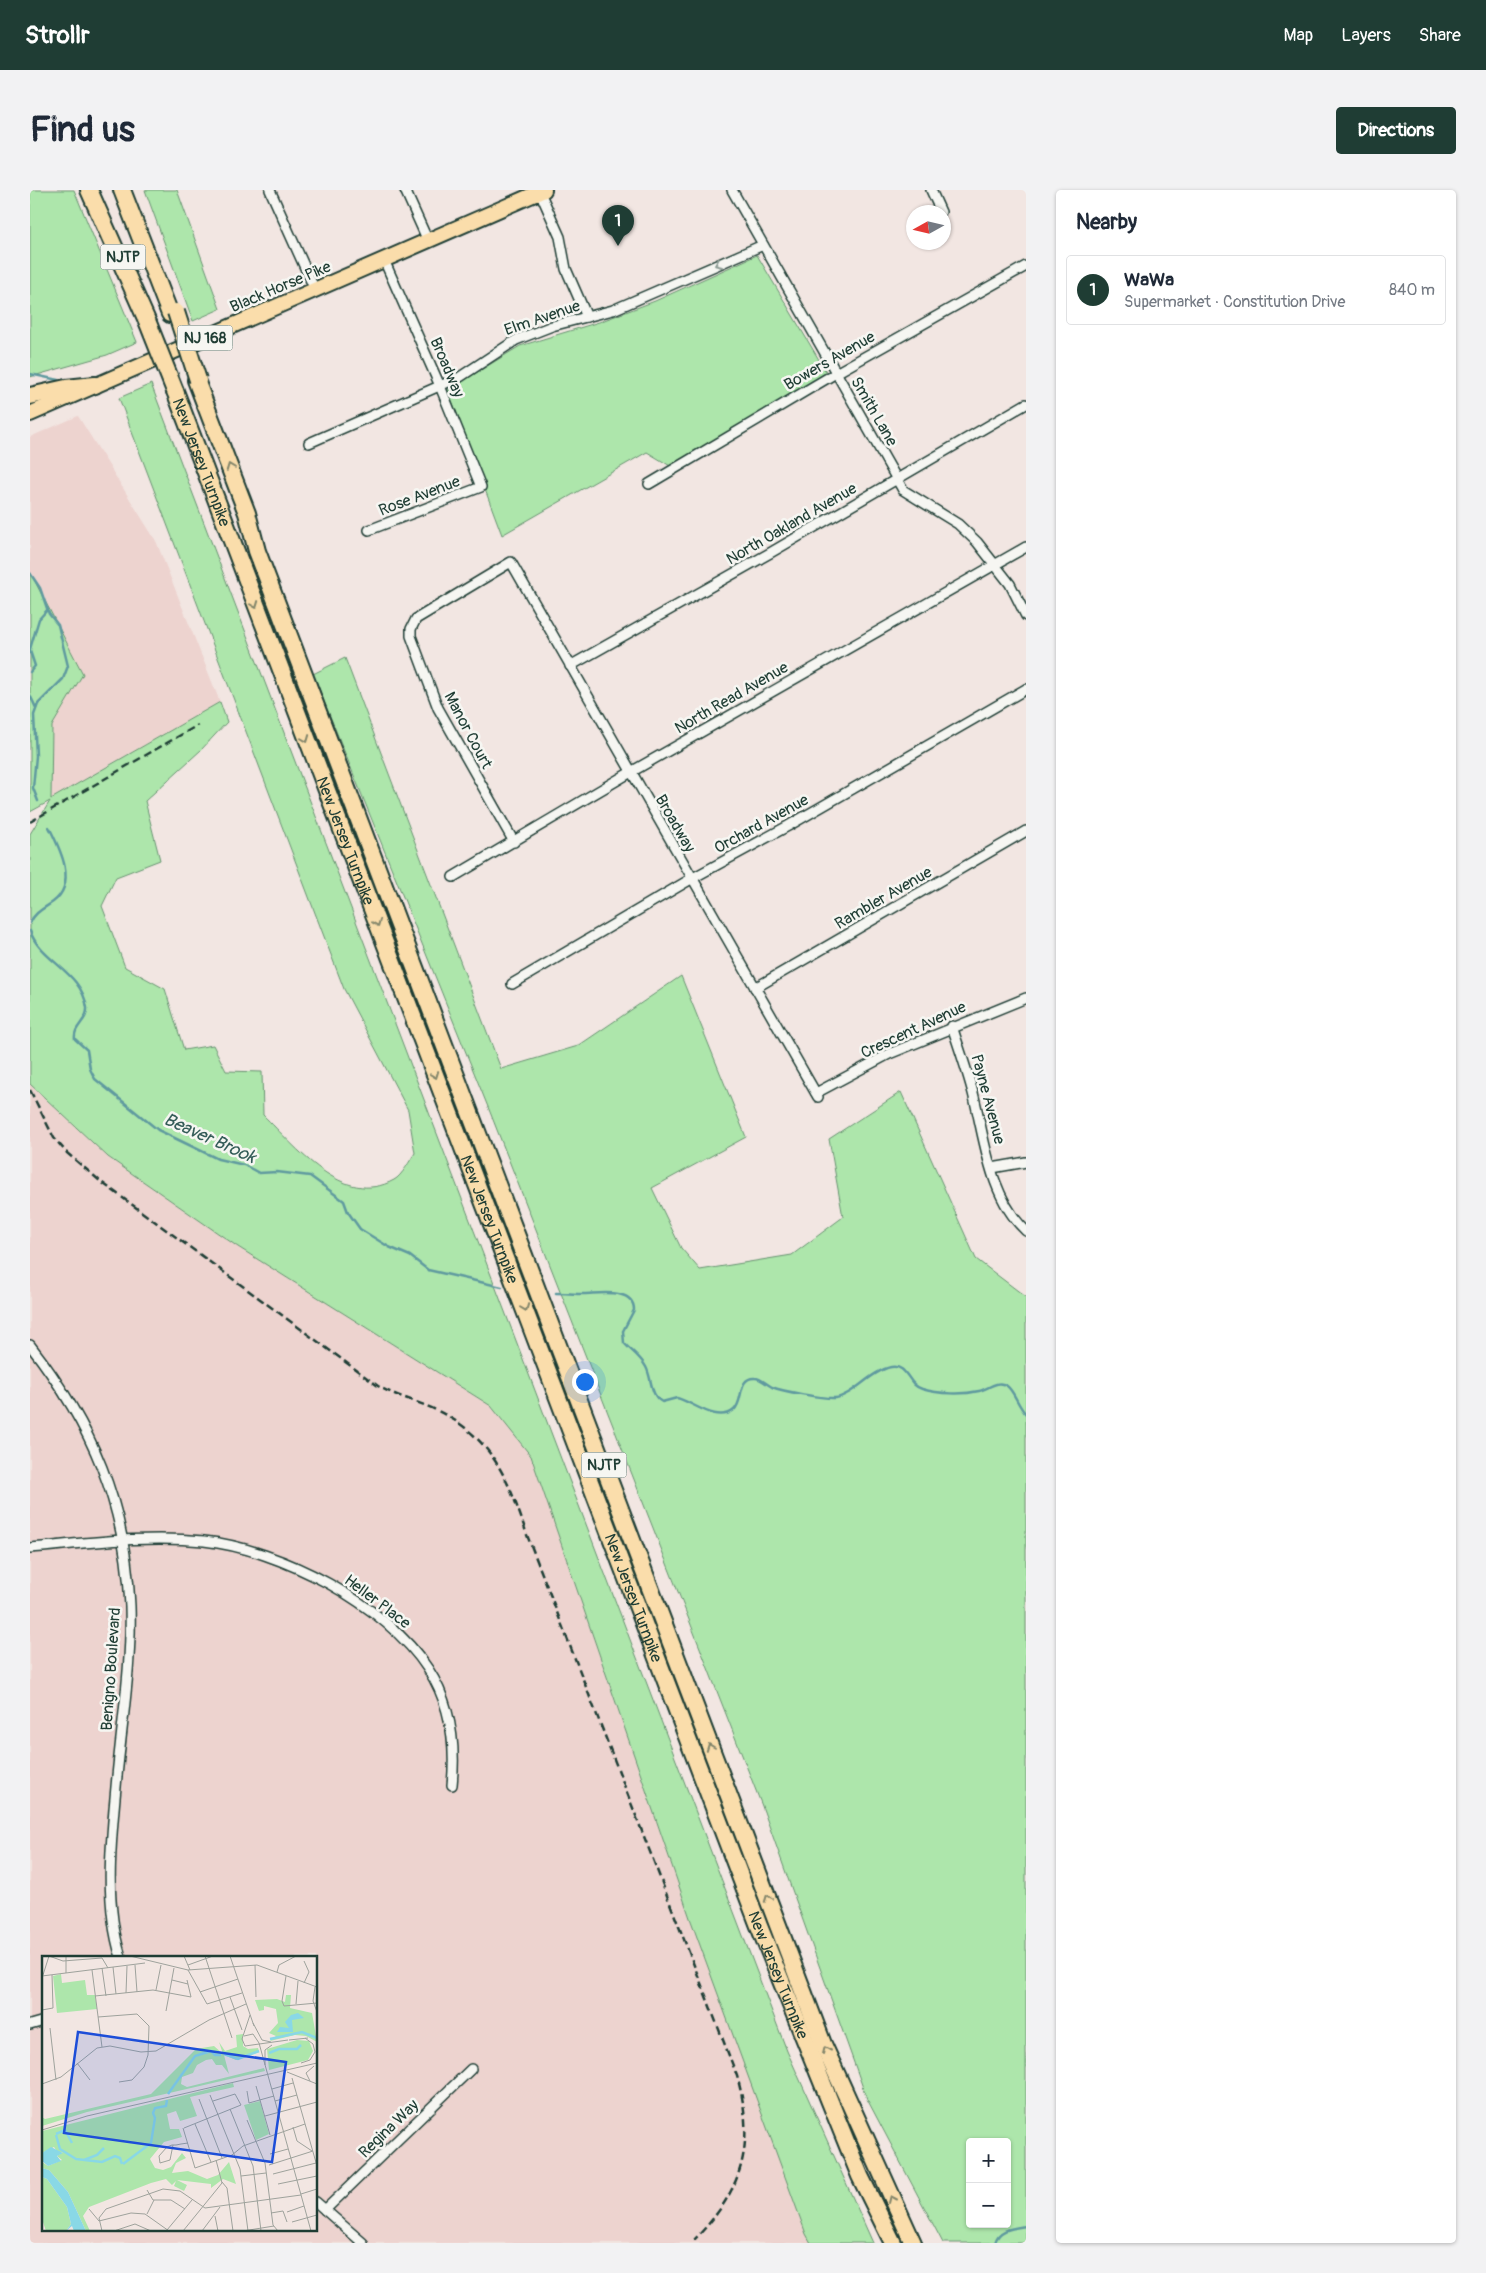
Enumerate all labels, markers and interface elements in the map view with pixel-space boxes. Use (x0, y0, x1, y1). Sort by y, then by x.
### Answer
text: Strollr (25, 21, 90, 50)
text: Map (1284, 24, 1313, 47)
text: Layers (1341, 24, 1391, 47)
text: Share (1419, 24, 1461, 47)
button: Directions (1336, 107, 1456, 154)
text: Find us (30, 108, 135, 152)
pin: 1 (602, 205, 634, 246)
north arrow (906, 205, 951, 250)
text: Nearby (1076, 209, 1137, 236)
road number: NJTP (100, 244, 146, 270)
street label: Black Horse Pike (227, 257, 334, 317)
one-way arrow (715, 259, 723, 269)
text: WaWa (1124, 268, 1174, 292)
text: 1 (1090, 280, 1096, 300)
text: 840 m (1389, 280, 1435, 300)
text: Supermarket · Constitution Drive (1124, 292, 1345, 312)
street label: Elm Avenue (502, 296, 583, 340)
road number: NJ 168 (178, 326, 232, 350)
street label: Bowers Avenue (780, 327, 879, 395)
street label: Broadway (425, 334, 469, 401)
street label: Smith Lane (846, 373, 902, 450)
street label: New Jersey Turnpike (168, 395, 235, 530)
one-way arrow (226, 464, 236, 472)
street label: Rose Avenue (376, 471, 463, 521)
street label: North Oakland Avenue (723, 478, 860, 569)
one-way arrow (249, 600, 259, 608)
street label: North Read Avenue (671, 657, 792, 738)
street label: Manor Court (439, 689, 497, 773)
one-way arrow (300, 734, 311, 743)
street label: New Jersey Turnpike (312, 774, 379, 908)
street label: Orchard Avenue (711, 790, 812, 858)
street label: Broadway (651, 791, 700, 856)
street label: Rambler Avenue (831, 862, 936, 934)
one-way arrow (371, 919, 381, 927)
street label: Crescent Avenue (858, 997, 969, 1063)
street label: Payne Avenue (966, 1052, 1010, 1146)
one-way arrow (429, 1070, 440, 1079)
water label: Beaver Brook (160, 1108, 261, 1169)
street label: New Jersey Turnpike (456, 1152, 523, 1287)
one-way arrow (519, 1304, 529, 1312)
your location (572, 1369, 598, 1395)
road number: NJTP (582, 1452, 626, 1478)
street label: New Jersey Turnpike (600, 1531, 667, 1665)
street label: Heller Place (340, 1570, 415, 1633)
street label: Benigno Boulevard (97, 1607, 125, 1731)
one-way arrow (706, 1743, 716, 1751)
one-way arrow (764, 1895, 774, 1903)
street label: New Jersey Turnpike (743, 1908, 813, 2042)
inset map (42, 1956, 318, 2230)
one-way arrow (822, 2046, 833, 2055)
street label: Regina Way (354, 2095, 423, 2162)
map controls (966, 2138, 1011, 2228)
button: + (966, 2138, 1011, 2183)
button: − (966, 2183, 1011, 2228)
one-way arrow (888, 2195, 898, 2204)

